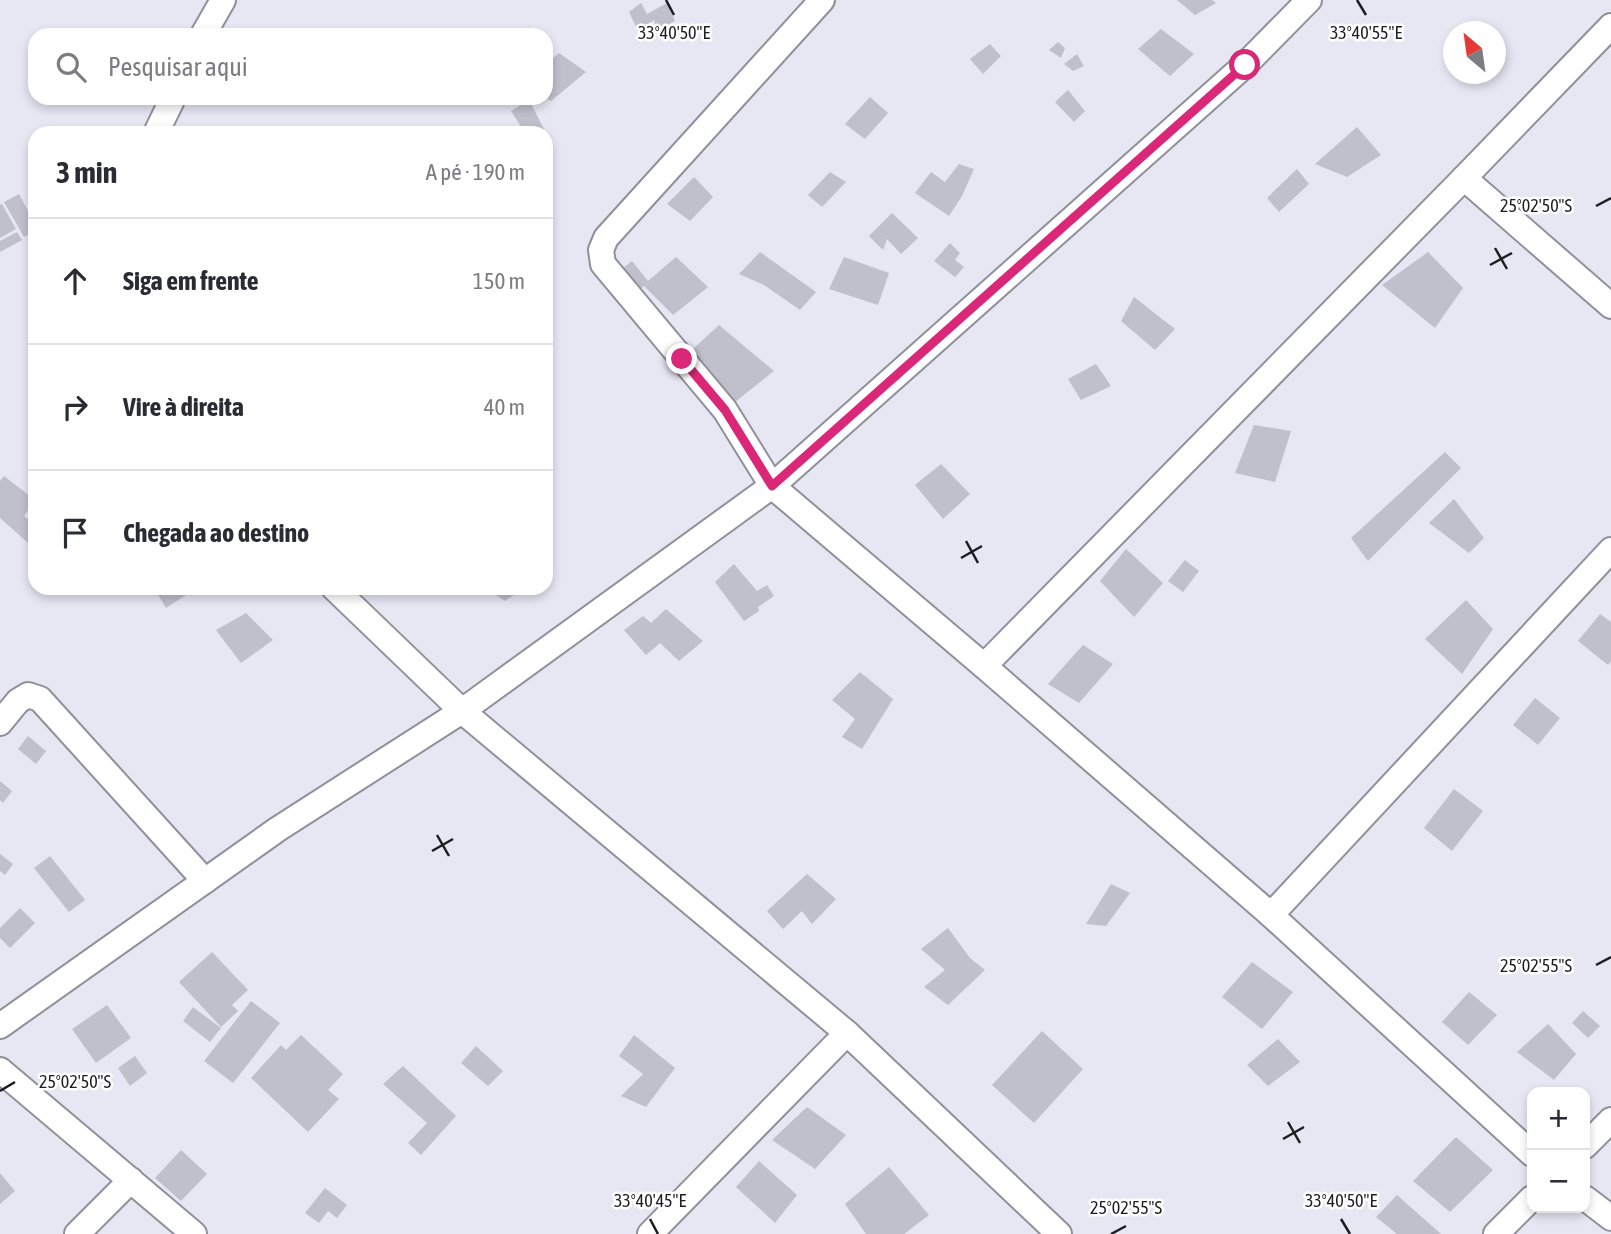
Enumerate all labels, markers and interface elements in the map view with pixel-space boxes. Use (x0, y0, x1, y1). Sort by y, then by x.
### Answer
north arrow (1443, 21, 1506, 84)
text: 33°40'50"E (638, 22, 710, 43)
text: 33°40'55"E (1330, 22, 1402, 43)
search box (28, 28, 553, 105)
icon: search (52, 48, 90, 86)
route start (1229, 49, 1260, 80)
text: Pesquisar aqui (108, 52, 248, 82)
text: 3 min (56, 155, 117, 189)
text: A pé · 190 m (426, 159, 525, 185)
text: 25°02'50"S (1500, 195, 1572, 216)
icon: ahead (56, 262, 94, 300)
text: Siga em frente (123, 266, 259, 296)
text: 150 m (473, 268, 525, 294)
route end (666, 343, 697, 374)
icon: right (56, 388, 94, 426)
text: Vire à direita (123, 392, 244, 422)
text: 40 m (484, 394, 525, 420)
icon: arrive (56, 514, 94, 552)
text: Chegada ao destino (123, 518, 309, 548)
text: 25°02'55"S (1500, 955, 1572, 976)
text: 25°02'50"S (39, 1071, 111, 1092)
map controls (1527, 1087, 1590, 1213)
button: + (1527, 1087, 1590, 1150)
button: − (1527, 1150, 1590, 1213)
text: 33°40'45"E (614, 1190, 686, 1211)
text: 33°40'50"E (1305, 1190, 1377, 1211)
text: 25°02'55"S (1090, 1197, 1162, 1218)

